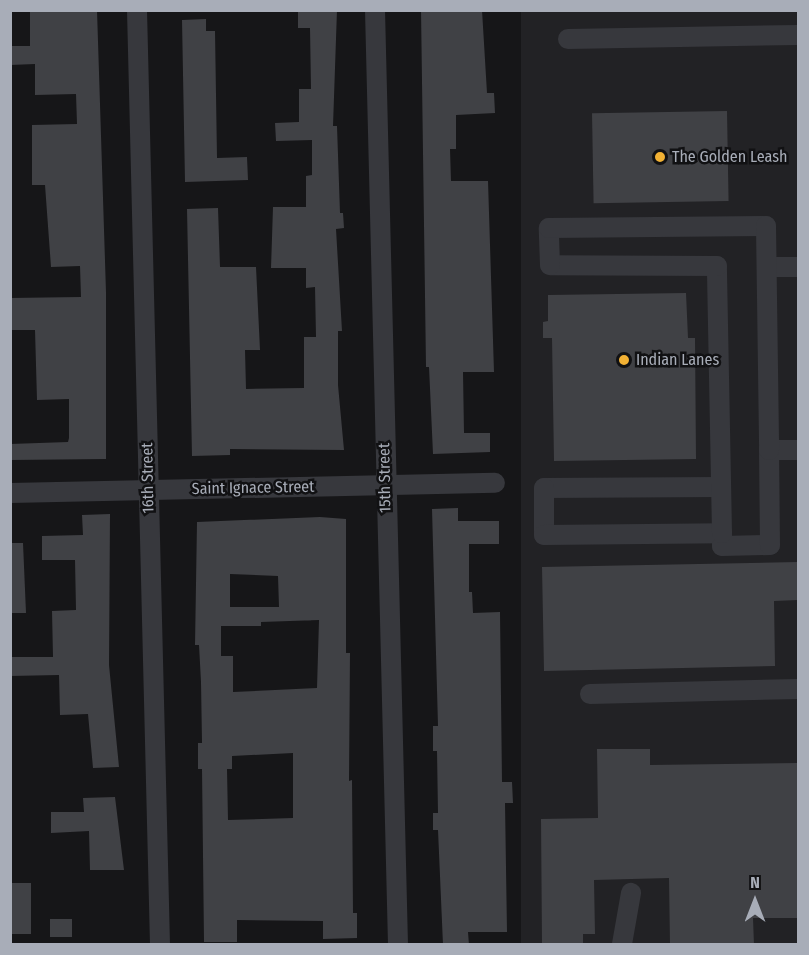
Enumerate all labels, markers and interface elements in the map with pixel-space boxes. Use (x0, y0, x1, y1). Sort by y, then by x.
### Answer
place label: The Golden Leash (672, 147, 787, 167)
marker: The Golden Leash (653, 150, 667, 164)
place label: Indian Lanes (636, 350, 719, 370)
marker: Indian Lanes (617, 353, 631, 367)
street label: 16th Street (138, 442, 158, 514)
street label: 15th Street (375, 443, 395, 513)
street label: Saint Ignace Street (191, 477, 315, 499)
north arrow (725, 871, 785, 931)
text: N (750, 873, 760, 892)

